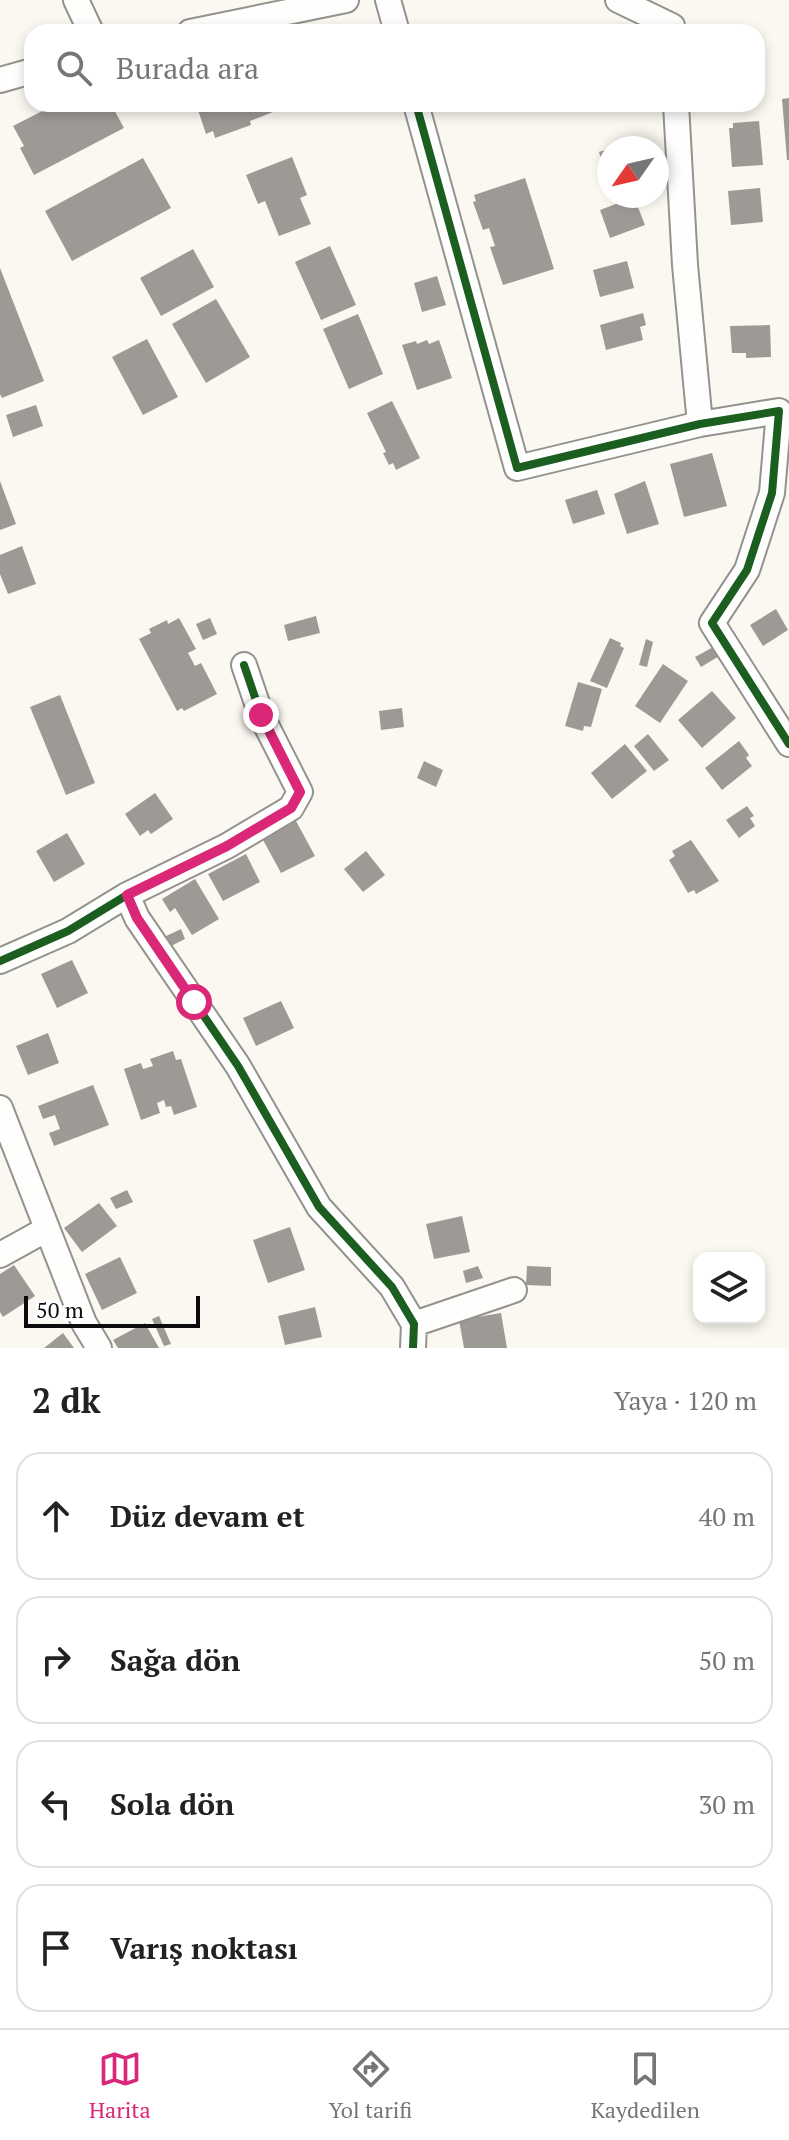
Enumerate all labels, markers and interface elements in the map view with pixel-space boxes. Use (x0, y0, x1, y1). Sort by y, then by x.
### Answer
search box (24, 24, 765, 112)
icon: search (52, 46, 96, 90)
text: Burada ara (116, 48, 259, 88)
north arrow (597, 136, 669, 208)
route end (243, 697, 279, 733)
route start (176, 984, 212, 1020)
map controls (693, 1252, 765, 1324)
button: layers (693, 1252, 765, 1324)
scale bar (24, 1292, 200, 1328)
text: 50 m (36, 1295, 84, 1324)
text: 2 dk (32, 1378, 101, 1423)
text: Yaya · 120 m (614, 1383, 757, 1417)
icon: ahead (34, 1494, 78, 1538)
text: Düz devam et (110, 1496, 305, 1536)
text: 40 m (699, 1499, 755, 1533)
icon: right (34, 1638, 78, 1682)
text: Sağa dön (110, 1640, 240, 1680)
text: 50 m (699, 1643, 755, 1677)
icon: left (34, 1782, 78, 1826)
text: Sola dön (110, 1784, 234, 1824)
text: 30 m (699, 1787, 755, 1821)
icon: arrive (34, 1926, 78, 1970)
text: Varış noktası (110, 1928, 298, 1968)
tab: Harita (89, 2047, 151, 2124)
tab: Yol tarifi (329, 2047, 413, 2124)
tab: Kaydedilen (591, 2047, 700, 2124)

